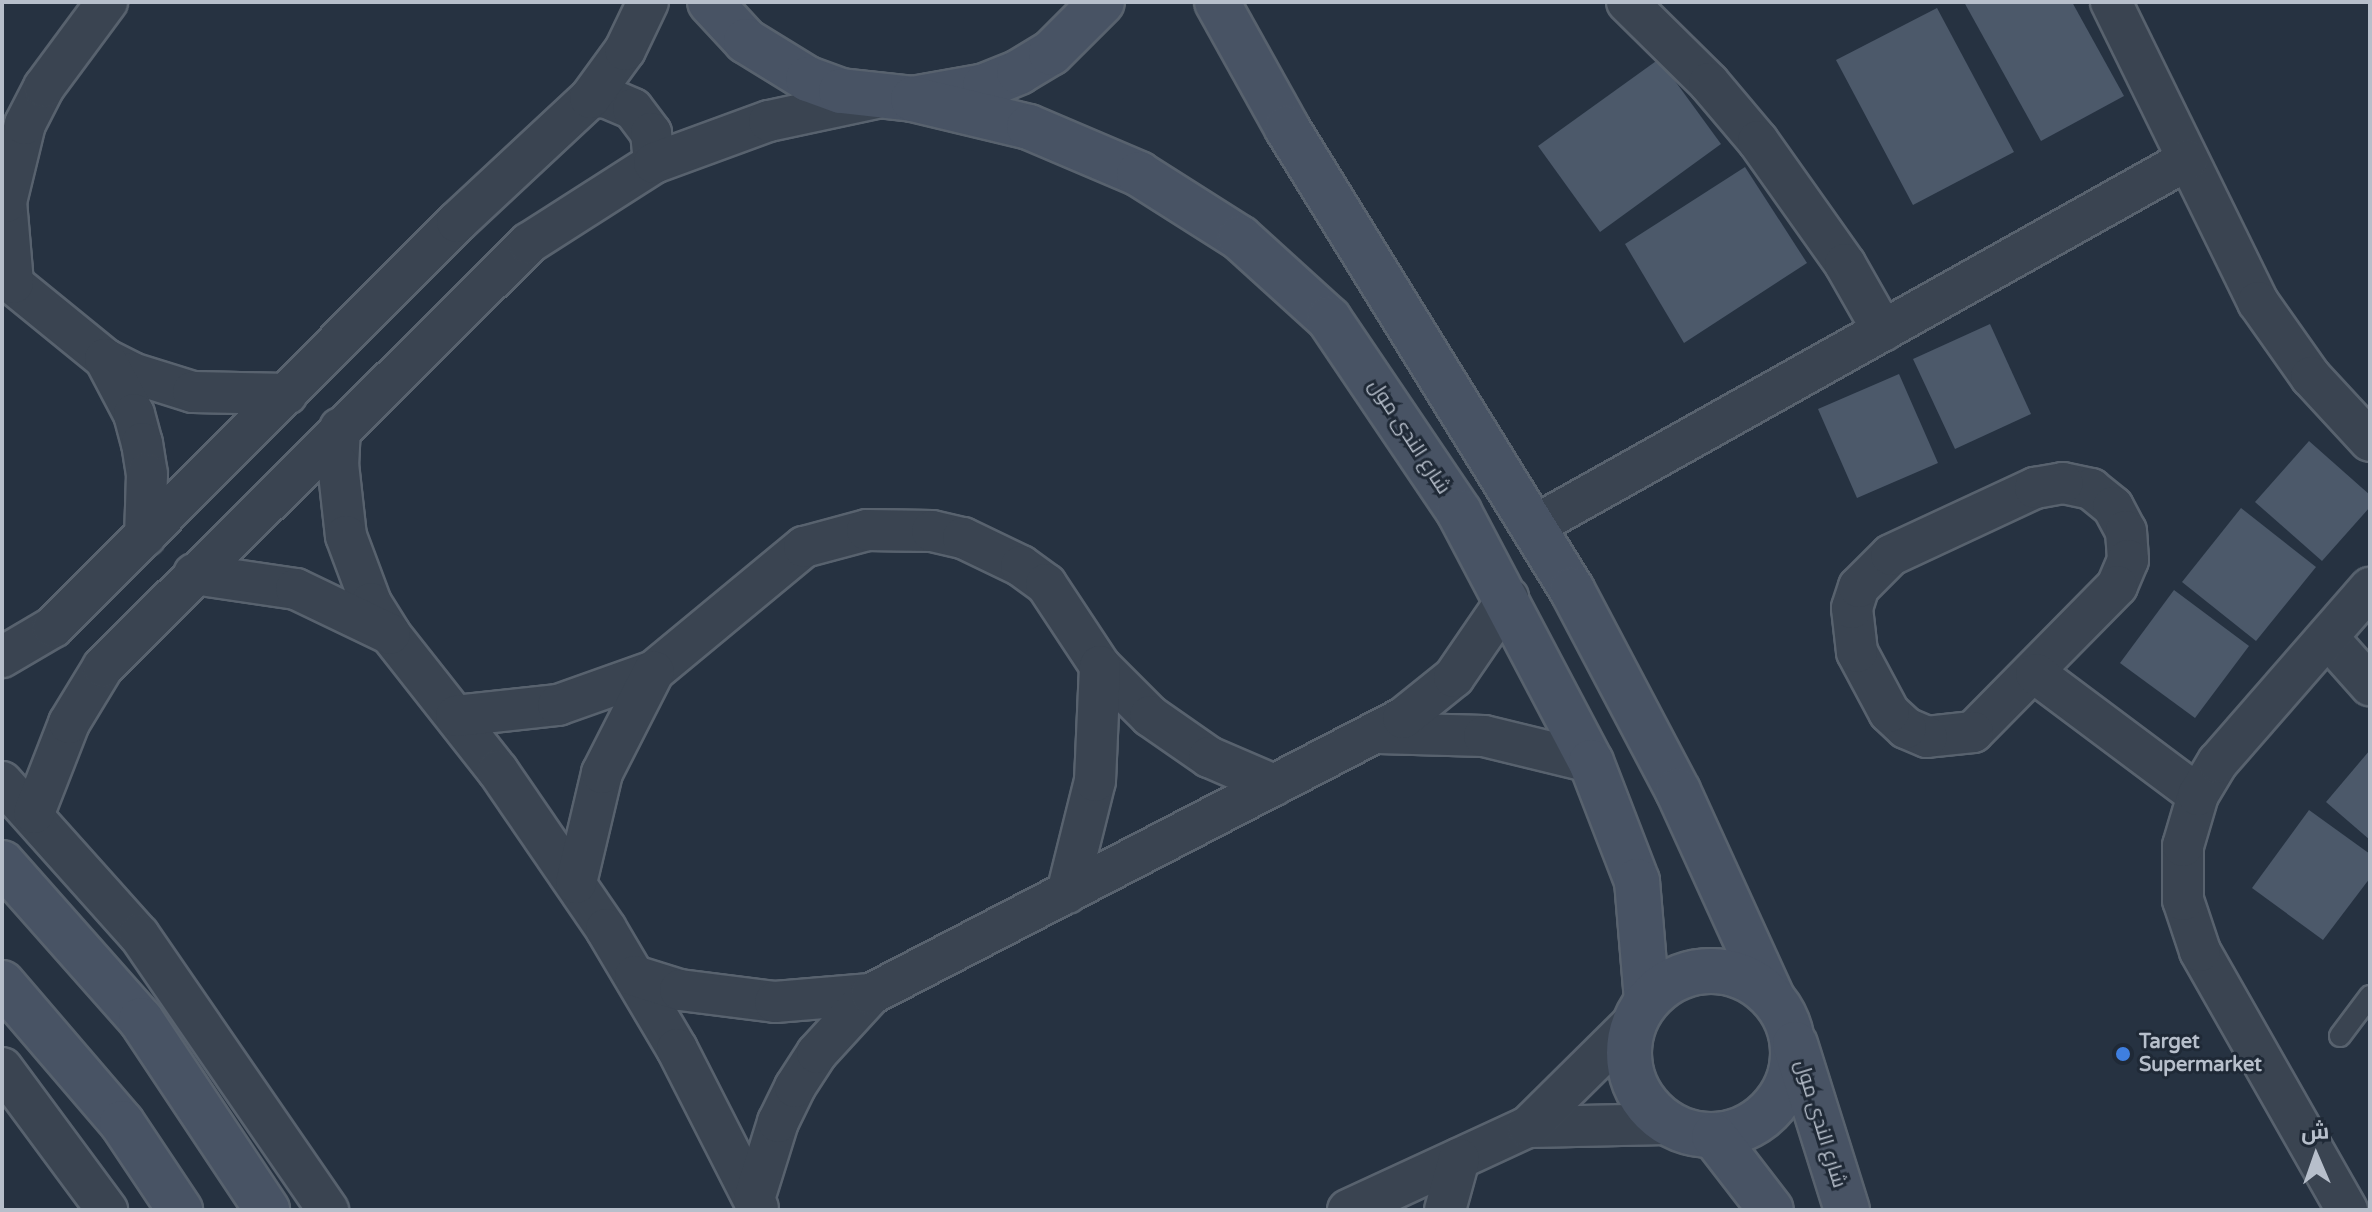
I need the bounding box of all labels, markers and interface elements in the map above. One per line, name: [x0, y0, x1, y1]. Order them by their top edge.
street label: شارع الندى مول: [1363, 375, 1455, 499]
place label: Target Supermarket: [2139, 1030, 2262, 1077]
marker: Target Supermarket: [2114, 1045, 2132, 1063]
street label: شارع الندى مول: [1789, 1057, 1851, 1191]
north arrow: [2276, 1116, 2356, 1196]
text: ش: [2301, 1119, 2330, 1145]

